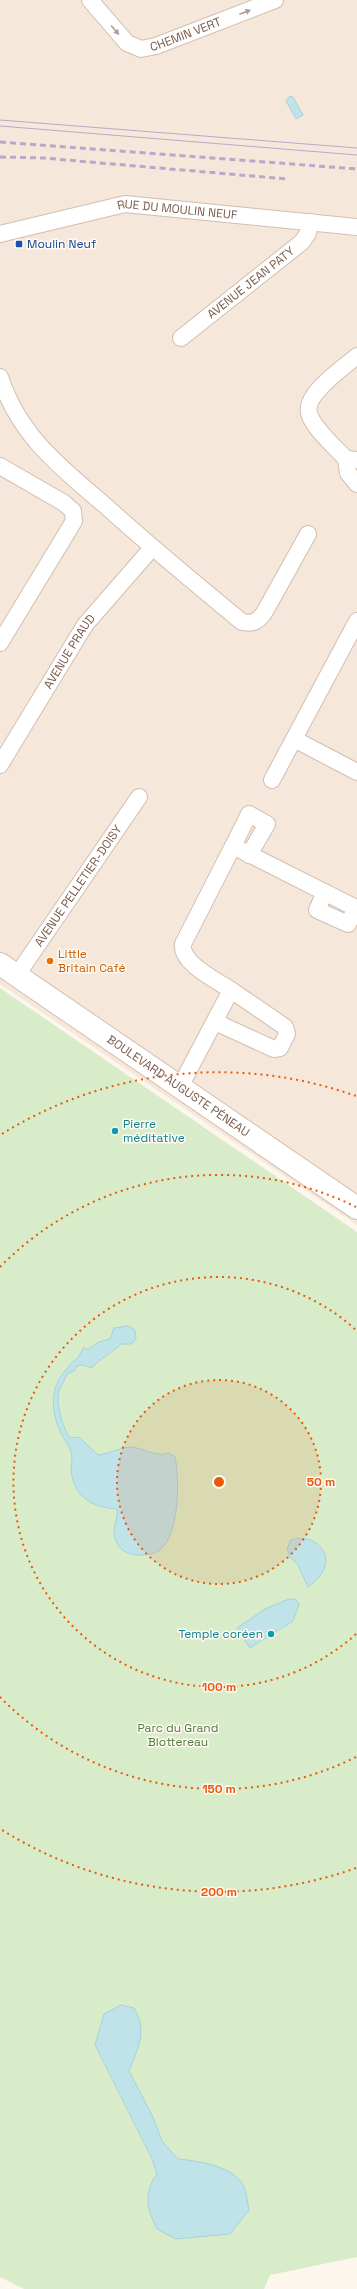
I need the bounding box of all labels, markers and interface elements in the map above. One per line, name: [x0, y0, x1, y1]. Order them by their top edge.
one-way arrow: [239, 8, 251, 14]
street label: CHEMIN VERT: [149, 14, 224, 55]
one-way arrow: [111, 24, 120, 35]
street label: RUE DU MOULIN NEUF: [115, 196, 239, 223]
place label: Moulin Neuf: [27, 236, 96, 252]
marker: Moulin Neuf: [14, 239, 24, 249]
street label: AVENUE JEAN PATY: [204, 243, 298, 322]
street label: AVENUE PRAUD: [40, 611, 99, 692]
street label: AVENUE PELLETIER-DOISY: [31, 821, 126, 950]
place label: Little Britain Café: [58, 946, 126, 976]
marker: Little Britain Café: [45, 956, 55, 966]
street label: BOULEVARD AUGUSTE PÉNEAU: [104, 1031, 253, 1140]
place label: Pierre méditative: [123, 1116, 185, 1146]
marker: Pierre méditative: [110, 1126, 120, 1136]
text: 50 m: [307, 1474, 335, 1490]
centre of rings: [212, 1475, 226, 1489]
place label: Temple coréen: [178, 1626, 263, 1642]
marker: Temple coréen: [266, 1629, 276, 1639]
text: 100 m: [202, 1679, 236, 1695]
park label: Parc du Grand Blottereau: [138, 1720, 218, 1750]
text: 150 m: [202, 1781, 236, 1797]
text: 200 m: [201, 1884, 237, 1900]

